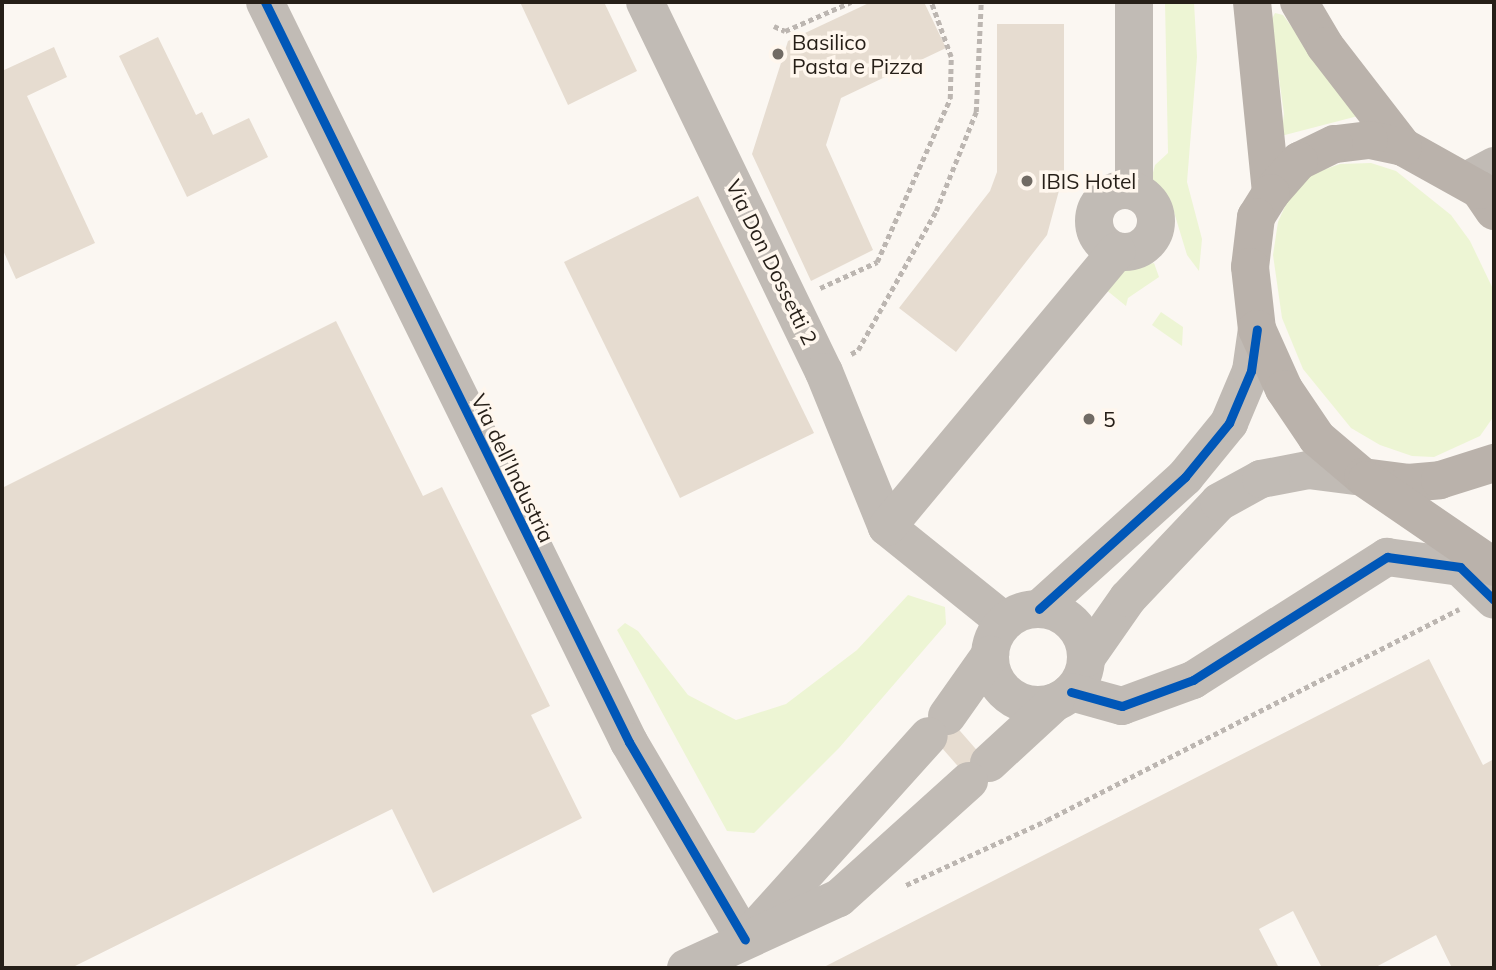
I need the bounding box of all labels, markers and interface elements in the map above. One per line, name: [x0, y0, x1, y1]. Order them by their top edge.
place label: Basilico Pasta e Pizza: [792, 29, 923, 79]
marker: Basilico Pasta e Pizza: [770, 46, 786, 62]
place label: IBIS Hotel: [1041, 168, 1136, 194]
marker: IBIS Hotel: [1019, 173, 1035, 189]
street label: Via Don Dossetti 2: [721, 175, 823, 349]
street label: Via dell’Industria: [466, 390, 560, 546]
place label: 5: [1103, 406, 1116, 432]
marker: 5: [1081, 411, 1097, 427]

